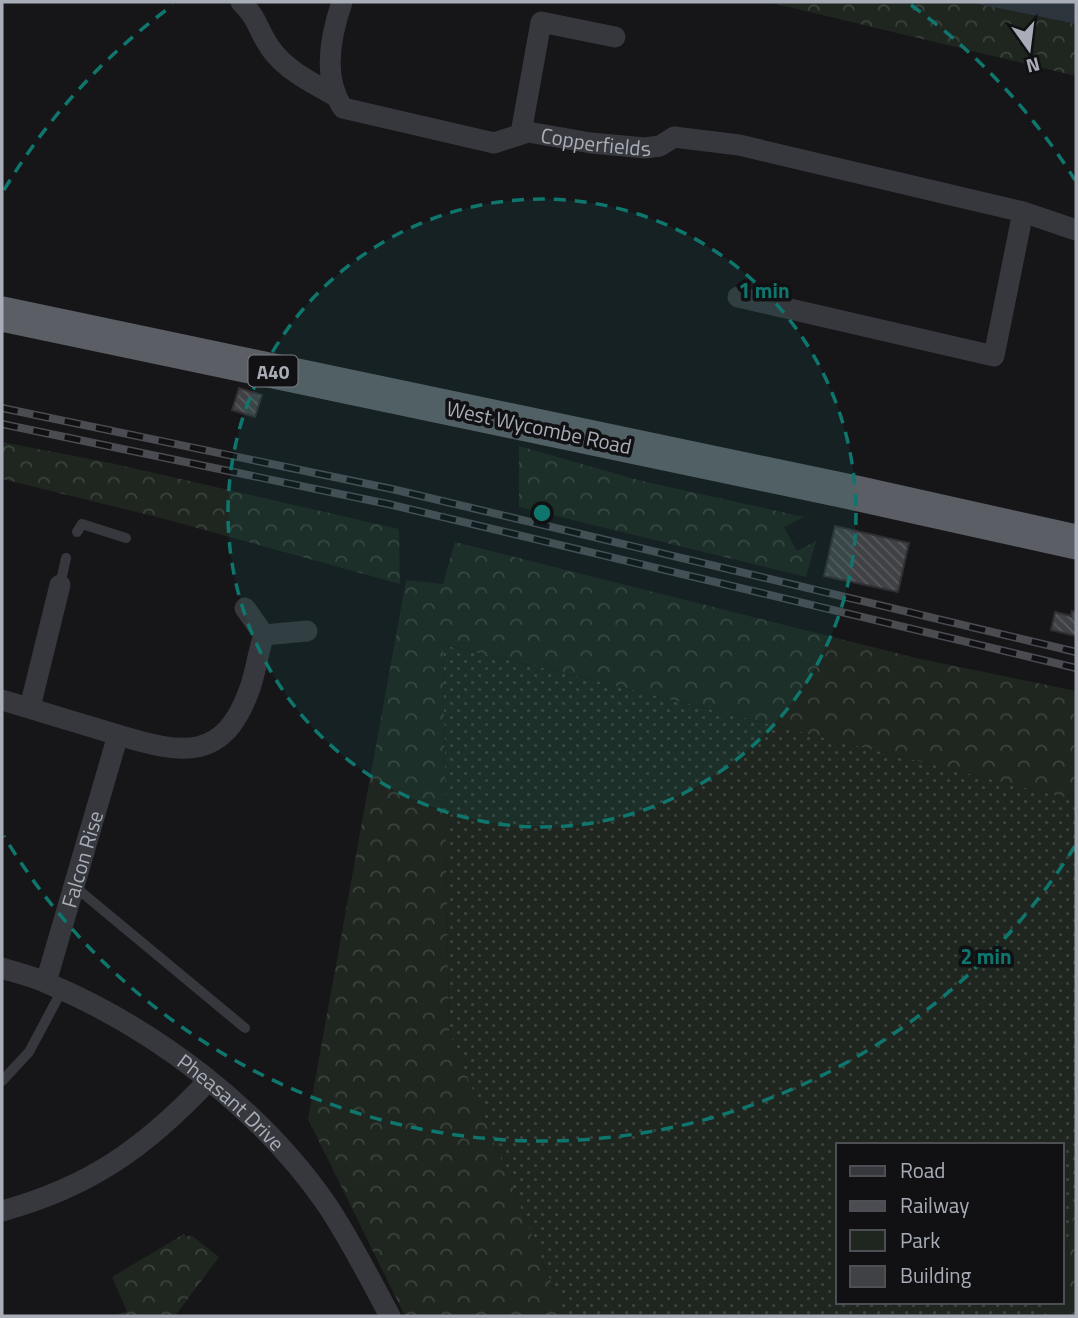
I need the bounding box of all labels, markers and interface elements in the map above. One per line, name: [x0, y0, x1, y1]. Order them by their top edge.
north arrow: [994, 14, 1064, 84]
text: N: [1023, 50, 1043, 82]
street label: Copperfields: [538, 119, 652, 164]
text: 1 min: [738, 274, 790, 306]
road number: A40: [248, 356, 298, 386]
street label: West Wycombe Road: [443, 392, 635, 462]
centre of rings: [530, 501, 554, 525]
street label: Falcon Rise: [53, 807, 111, 911]
text: 2 min: [960, 940, 1012, 972]
street label: Pheasant Drive: [171, 1045, 292, 1158]
legend: [836, 1143, 1064, 1304]
text: Road: [900, 1154, 945, 1186]
text: Railway: [900, 1189, 969, 1221]
text: Park: [900, 1224, 940, 1256]
text: Building: [900, 1259, 972, 1291]

